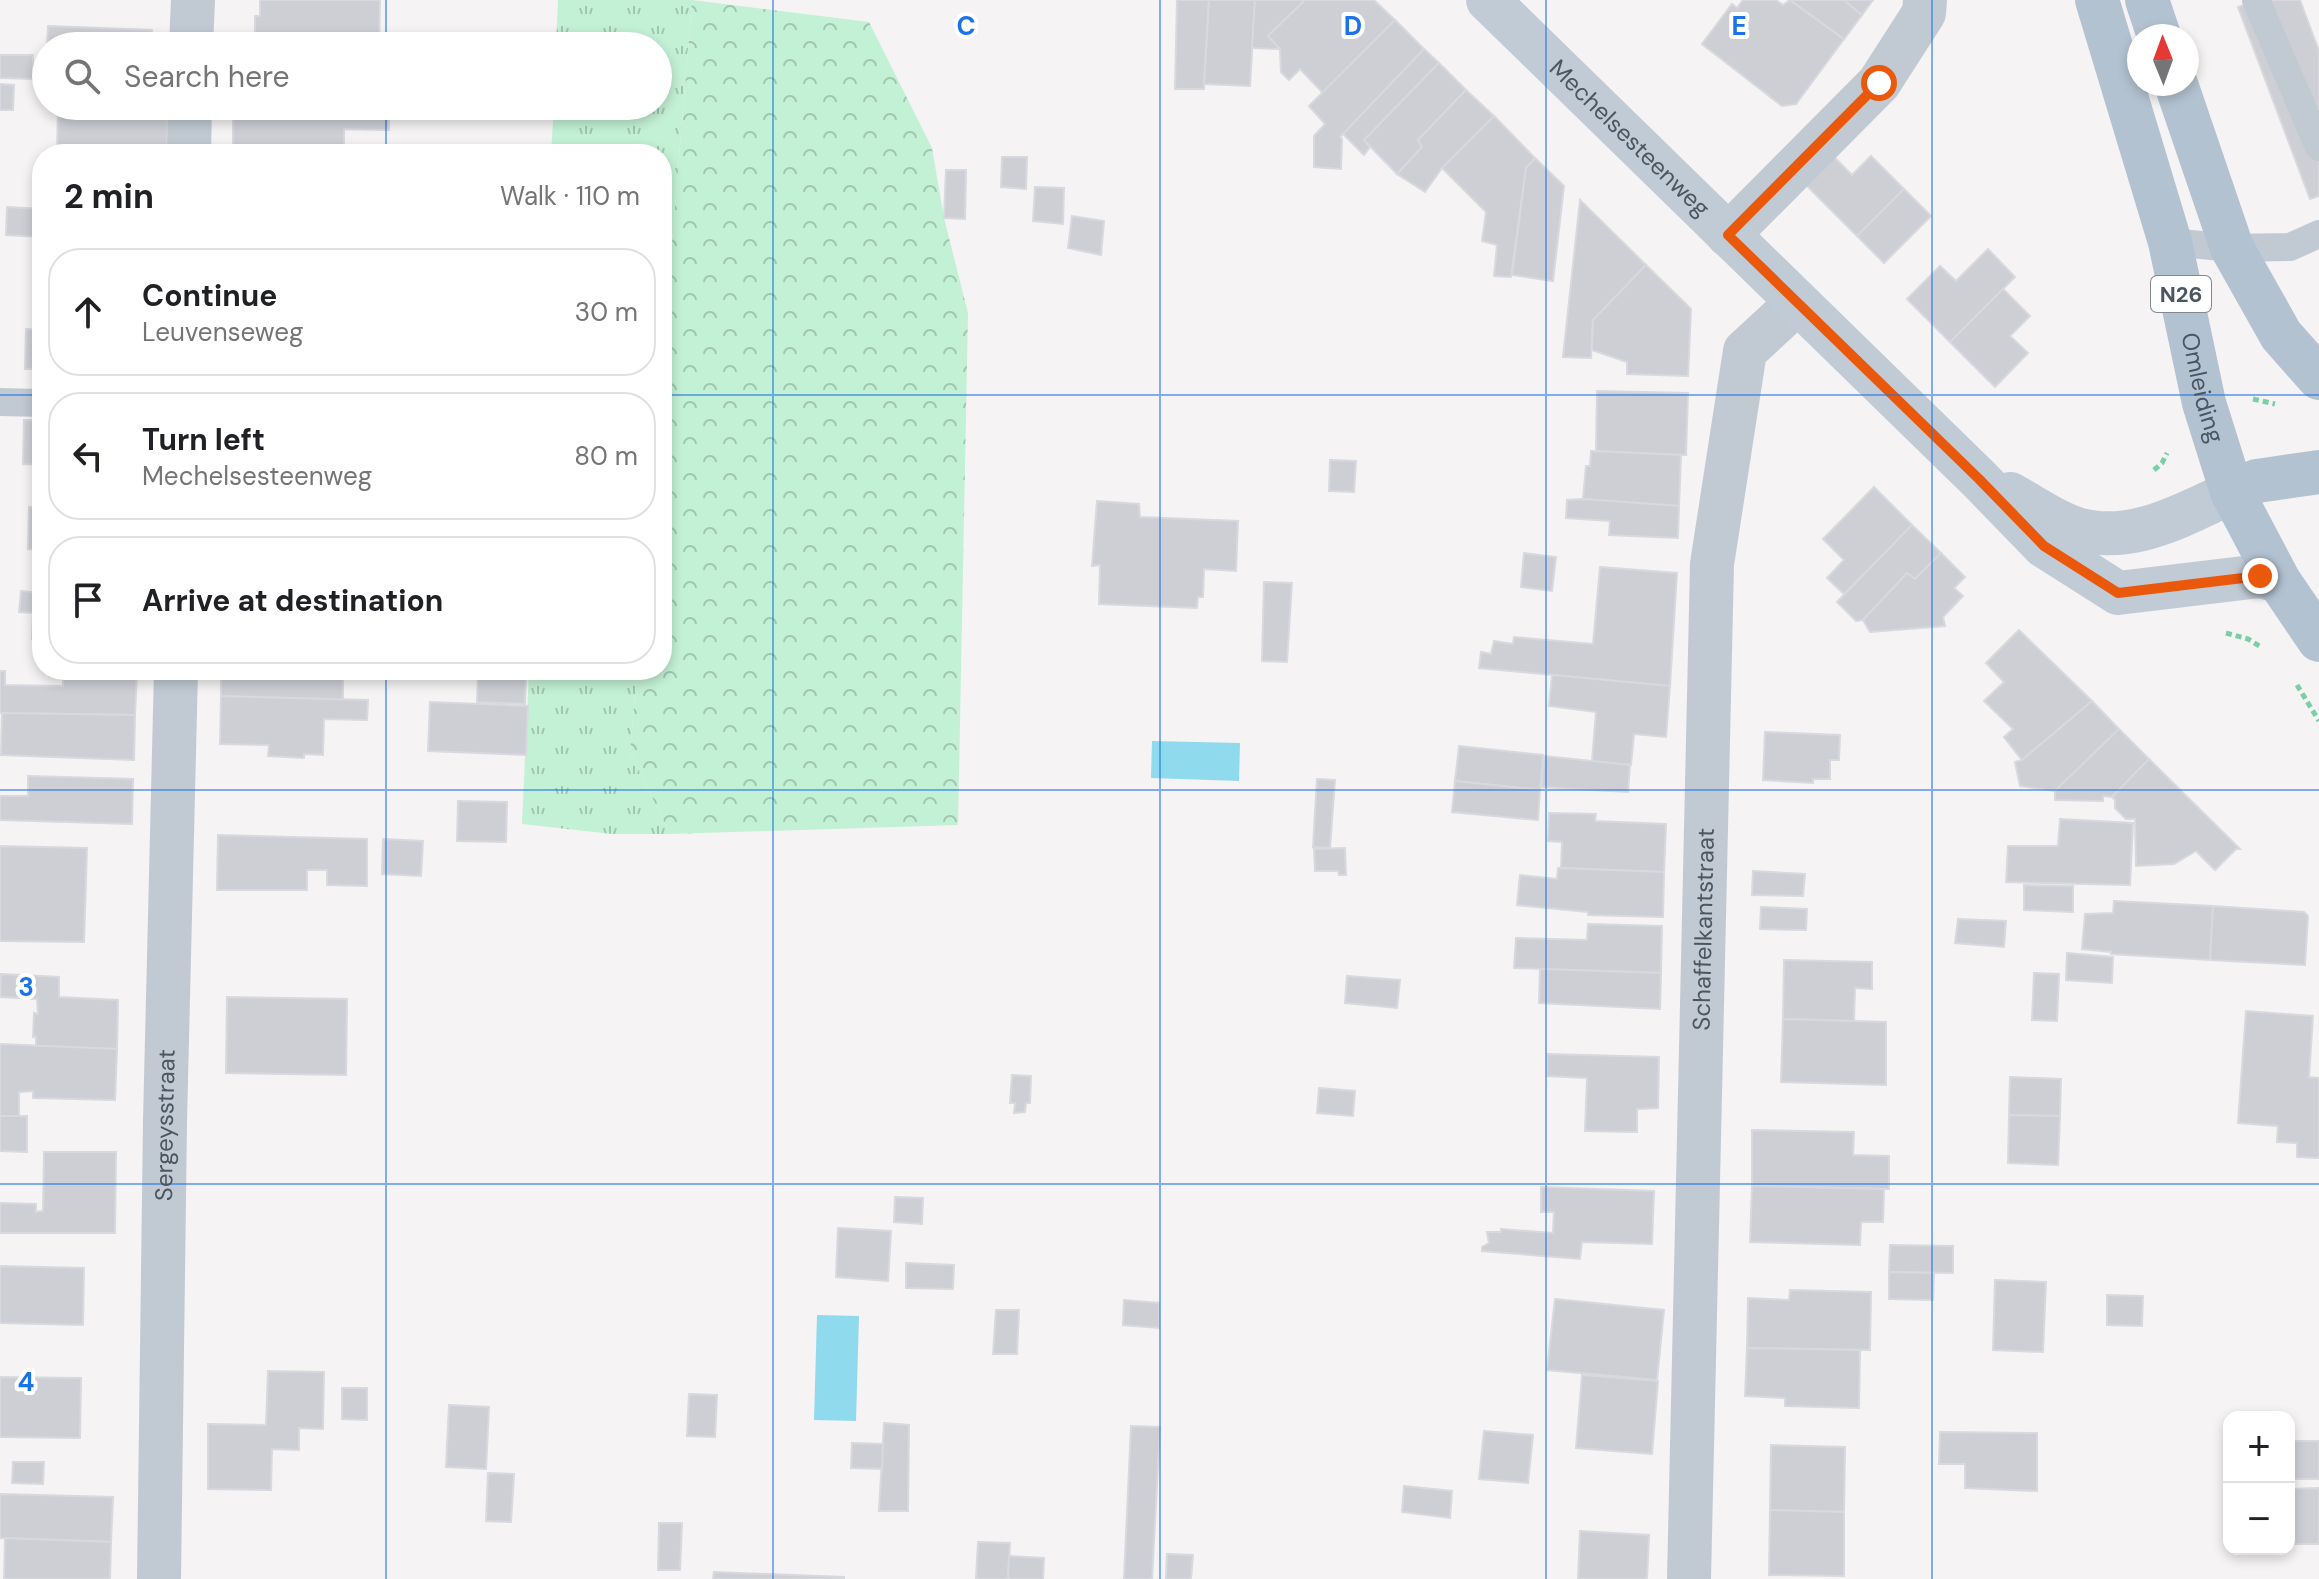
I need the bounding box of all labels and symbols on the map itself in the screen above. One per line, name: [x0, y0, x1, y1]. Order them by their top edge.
text: C: [956, 9, 976, 43]
text: D: [1344, 9, 1362, 43]
text: E: [1731, 9, 1747, 43]
north arrow: [2127, 24, 2199, 96]
street label: Mechelsesteenweg: [1543, 53, 1717, 223]
route start: [1861, 65, 1897, 101]
road number: N26: [2151, 276, 2211, 312]
street label: Omleiding: [2175, 330, 2232, 447]
route end: [2242, 558, 2278, 594]
street label: Schaffelkantstraat: [1685, 827, 1721, 1031]
text: 3: [18, 970, 34, 1004]
street label: Sergeysstraat: [148, 1049, 182, 1201]
text: 4: [18, 1365, 34, 1399]

